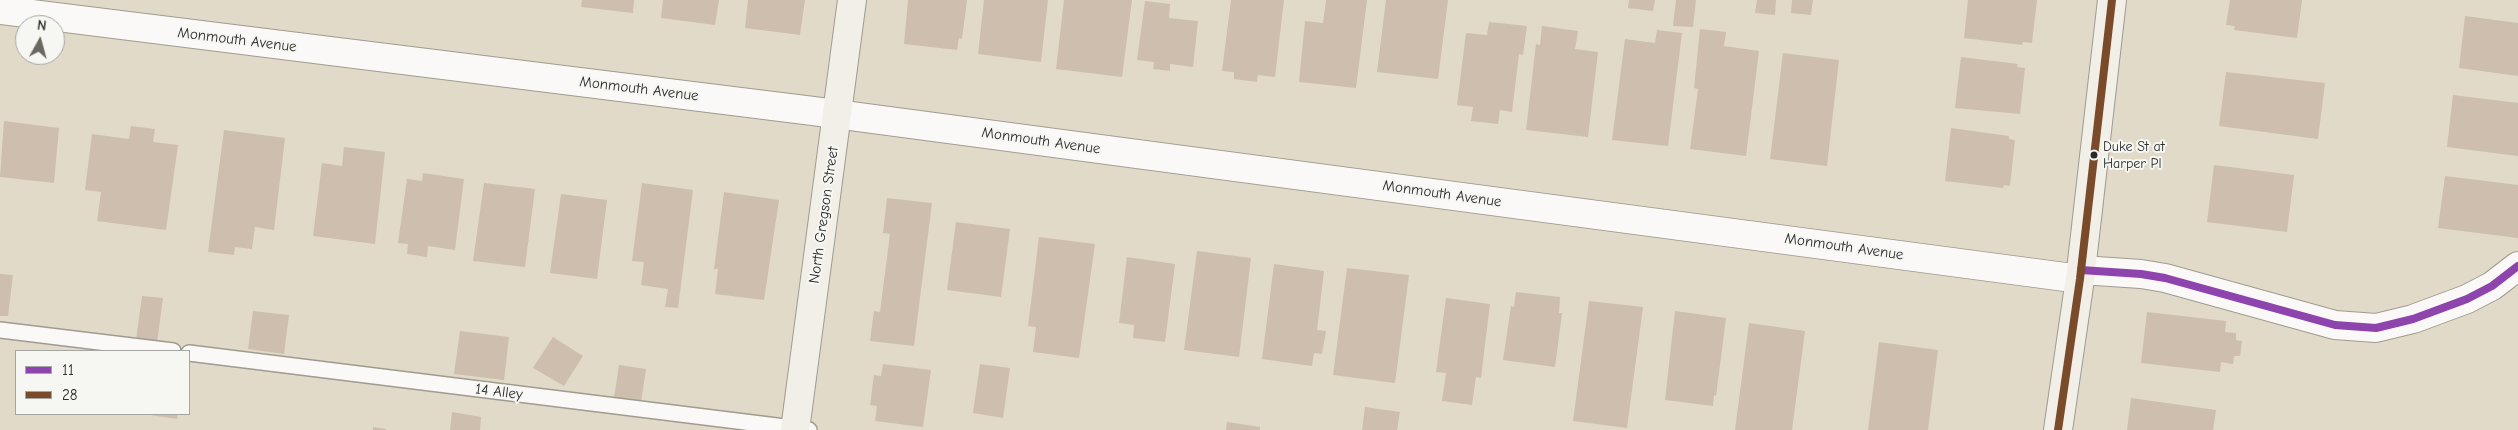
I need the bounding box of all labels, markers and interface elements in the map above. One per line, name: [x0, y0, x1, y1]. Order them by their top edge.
north arrow: [15, 15, 65, 65]
text: N: [36, 17, 47, 35]
street label: Monmouth Avenue: [176, 24, 298, 56]
street label: Monmouth Avenue: [578, 73, 700, 105]
street label: Monmouth Avenue: [980, 124, 1102, 158]
place label: Duke St at Harper Pl: [2103, 139, 2165, 172]
street label: North Gregson Street: [805, 145, 843, 285]
marker: Duke St at Harper Pl: [2089, 150, 2099, 160]
street label: Monmouth Avenue: [1381, 177, 1503, 211]
street label: Monmouth Avenue: [1783, 230, 1905, 264]
legend: [15, 350, 190, 415]
text: 11: [62, 361, 74, 379]
street label: 14 Alley: [474, 380, 524, 404]
text: 28: [62, 386, 78, 404]

